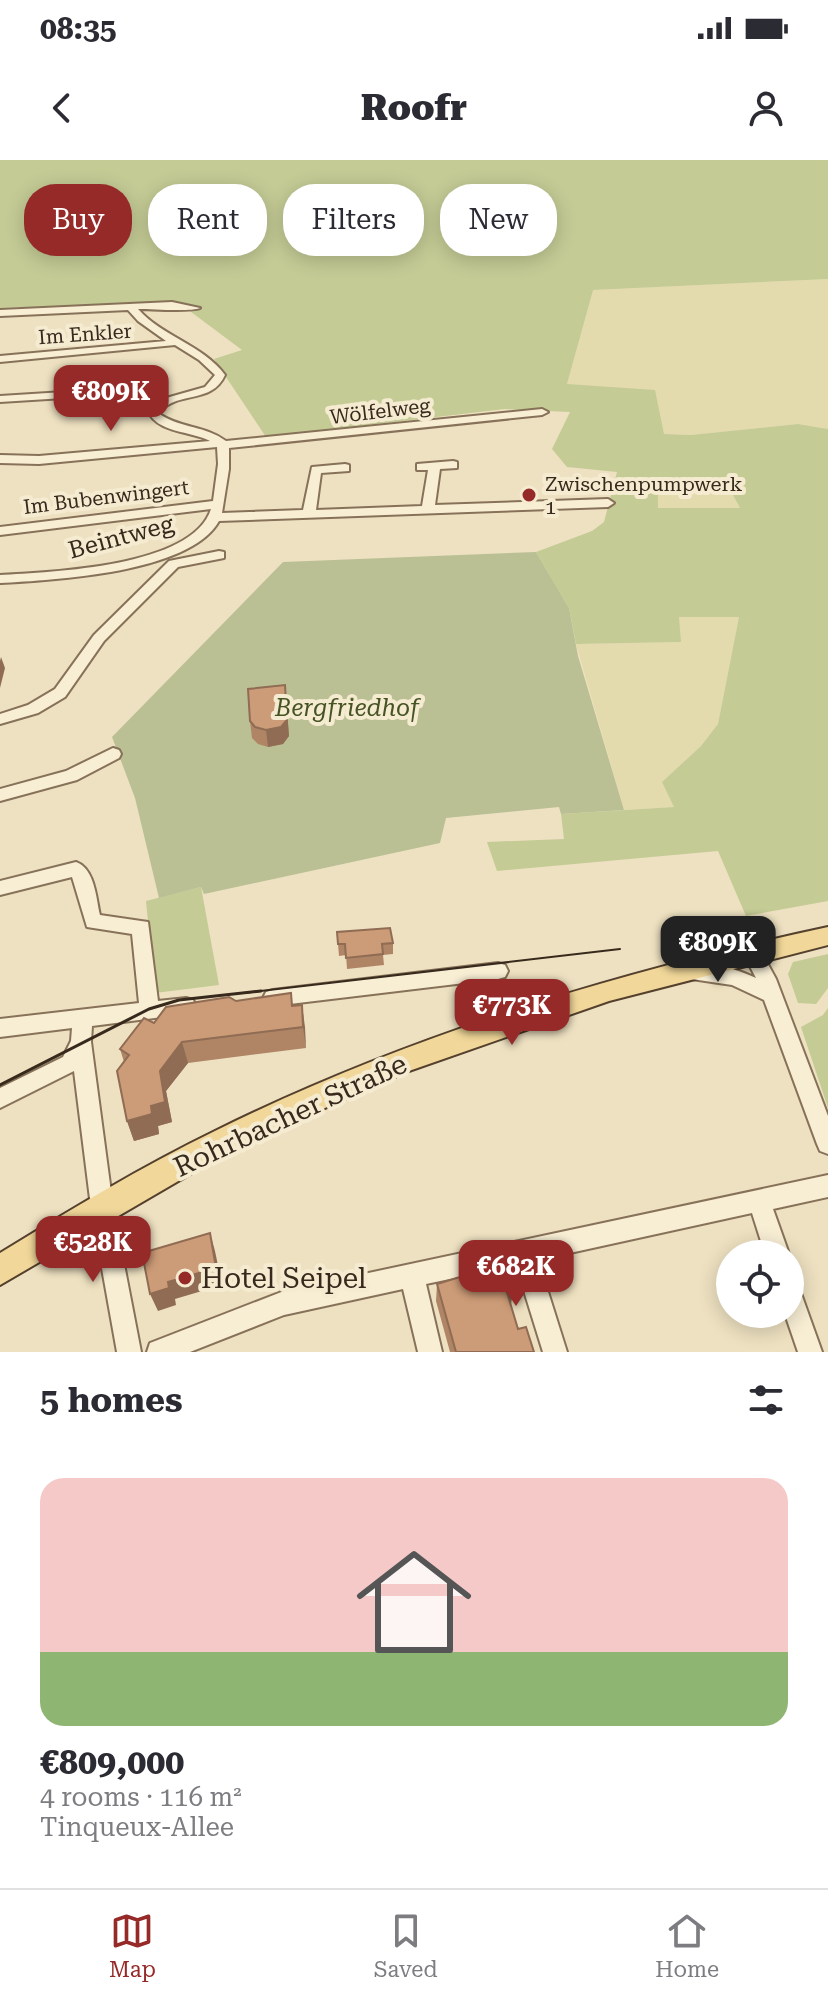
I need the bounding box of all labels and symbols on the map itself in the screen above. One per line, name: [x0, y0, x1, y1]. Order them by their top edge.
street label: Im Enkler: [37, 319, 133, 349]
pin: €809K: [55, 365, 167, 433]
street label: Wölfelweg: [328, 393, 432, 429]
place label: Zwischenpumpwerk 1: [545, 472, 743, 519]
street label: Im Bubenwingert: [22, 475, 191, 519]
marker: Zwischenpumpwerk 1: [520, 486, 538, 504]
street label: Beintweg: [65, 509, 177, 564]
park label: Bergfriedhof: [274, 694, 422, 722]
pin: €809K: [662, 916, 774, 984]
pin: €773K: [456, 979, 568, 1047]
street label: Rohrbacher Straße: [168, 1047, 412, 1184]
pin: €528K: [37, 1216, 149, 1284]
pin: €682K: [460, 1240, 572, 1308]
place label: Hotel Seipel: [201, 1262, 367, 1295]
marker: Hotel Seipel: [176, 1269, 194, 1287]

